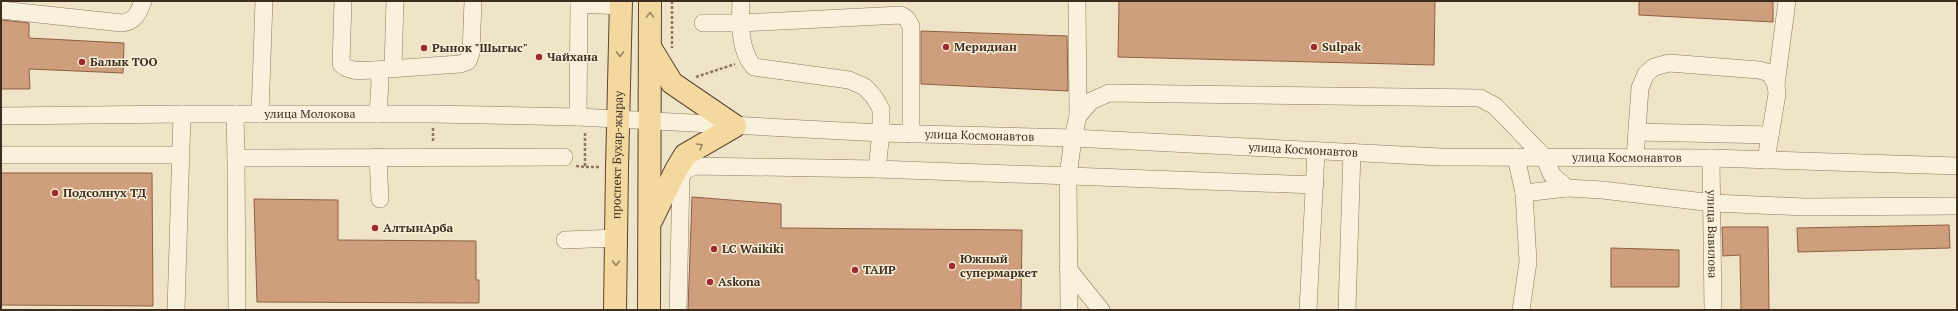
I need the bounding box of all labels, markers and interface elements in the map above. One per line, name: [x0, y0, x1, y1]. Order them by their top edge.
one-way arrow: [646, 12, 654, 18]
place label: Меридиан: [954, 39, 1017, 54]
place label: Sulpak: [1322, 39, 1361, 54]
place label: Рынок "Шыгыс": [432, 40, 528, 55]
marker: Меридиан: [941, 42, 951, 52]
marker: Sulpak: [1309, 42, 1319, 52]
marker: Рынок "Шыгыс": [419, 43, 429, 53]
place label: Чайхана: [547, 49, 598, 64]
one-way arrow: [616, 51, 624, 57]
marker: Чайхана: [534, 52, 544, 62]
place label: Балык ТОО: [90, 54, 158, 69]
marker: Балык ТОО: [77, 57, 87, 67]
street label: проспект Бухар-жырау: [608, 90, 626, 219]
street label: улица Молокова: [263, 106, 356, 121]
street label: улица Космонавтов: [923, 126, 1035, 144]
street label: улица Космонавтов: [1247, 139, 1358, 160]
one-way arrow: [696, 144, 703, 151]
street label: улица Космонавтов: [1571, 149, 1682, 165]
place label: Подсолнух ТД: [63, 185, 147, 200]
marker: Подсолнух ТД: [50, 188, 60, 198]
street label: улица Вавилова: [1704, 189, 1721, 278]
place label: АлтынАрба: [383, 220, 453, 235]
marker: АлтынАрба: [370, 223, 380, 233]
place label: LC Waikiki: [722, 241, 784, 256]
marker: LC Waikiki: [709, 244, 719, 254]
place label: Южный супермаркет: [960, 251, 1038, 280]
one-way arrow: [612, 260, 620, 266]
marker: Южный супермаркет: [947, 261, 957, 271]
place label: ТАИР: [863, 262, 896, 277]
marker: ТАИР: [850, 265, 860, 275]
place label: Askona: [718, 274, 761, 289]
marker: Askona: [705, 277, 715, 287]

